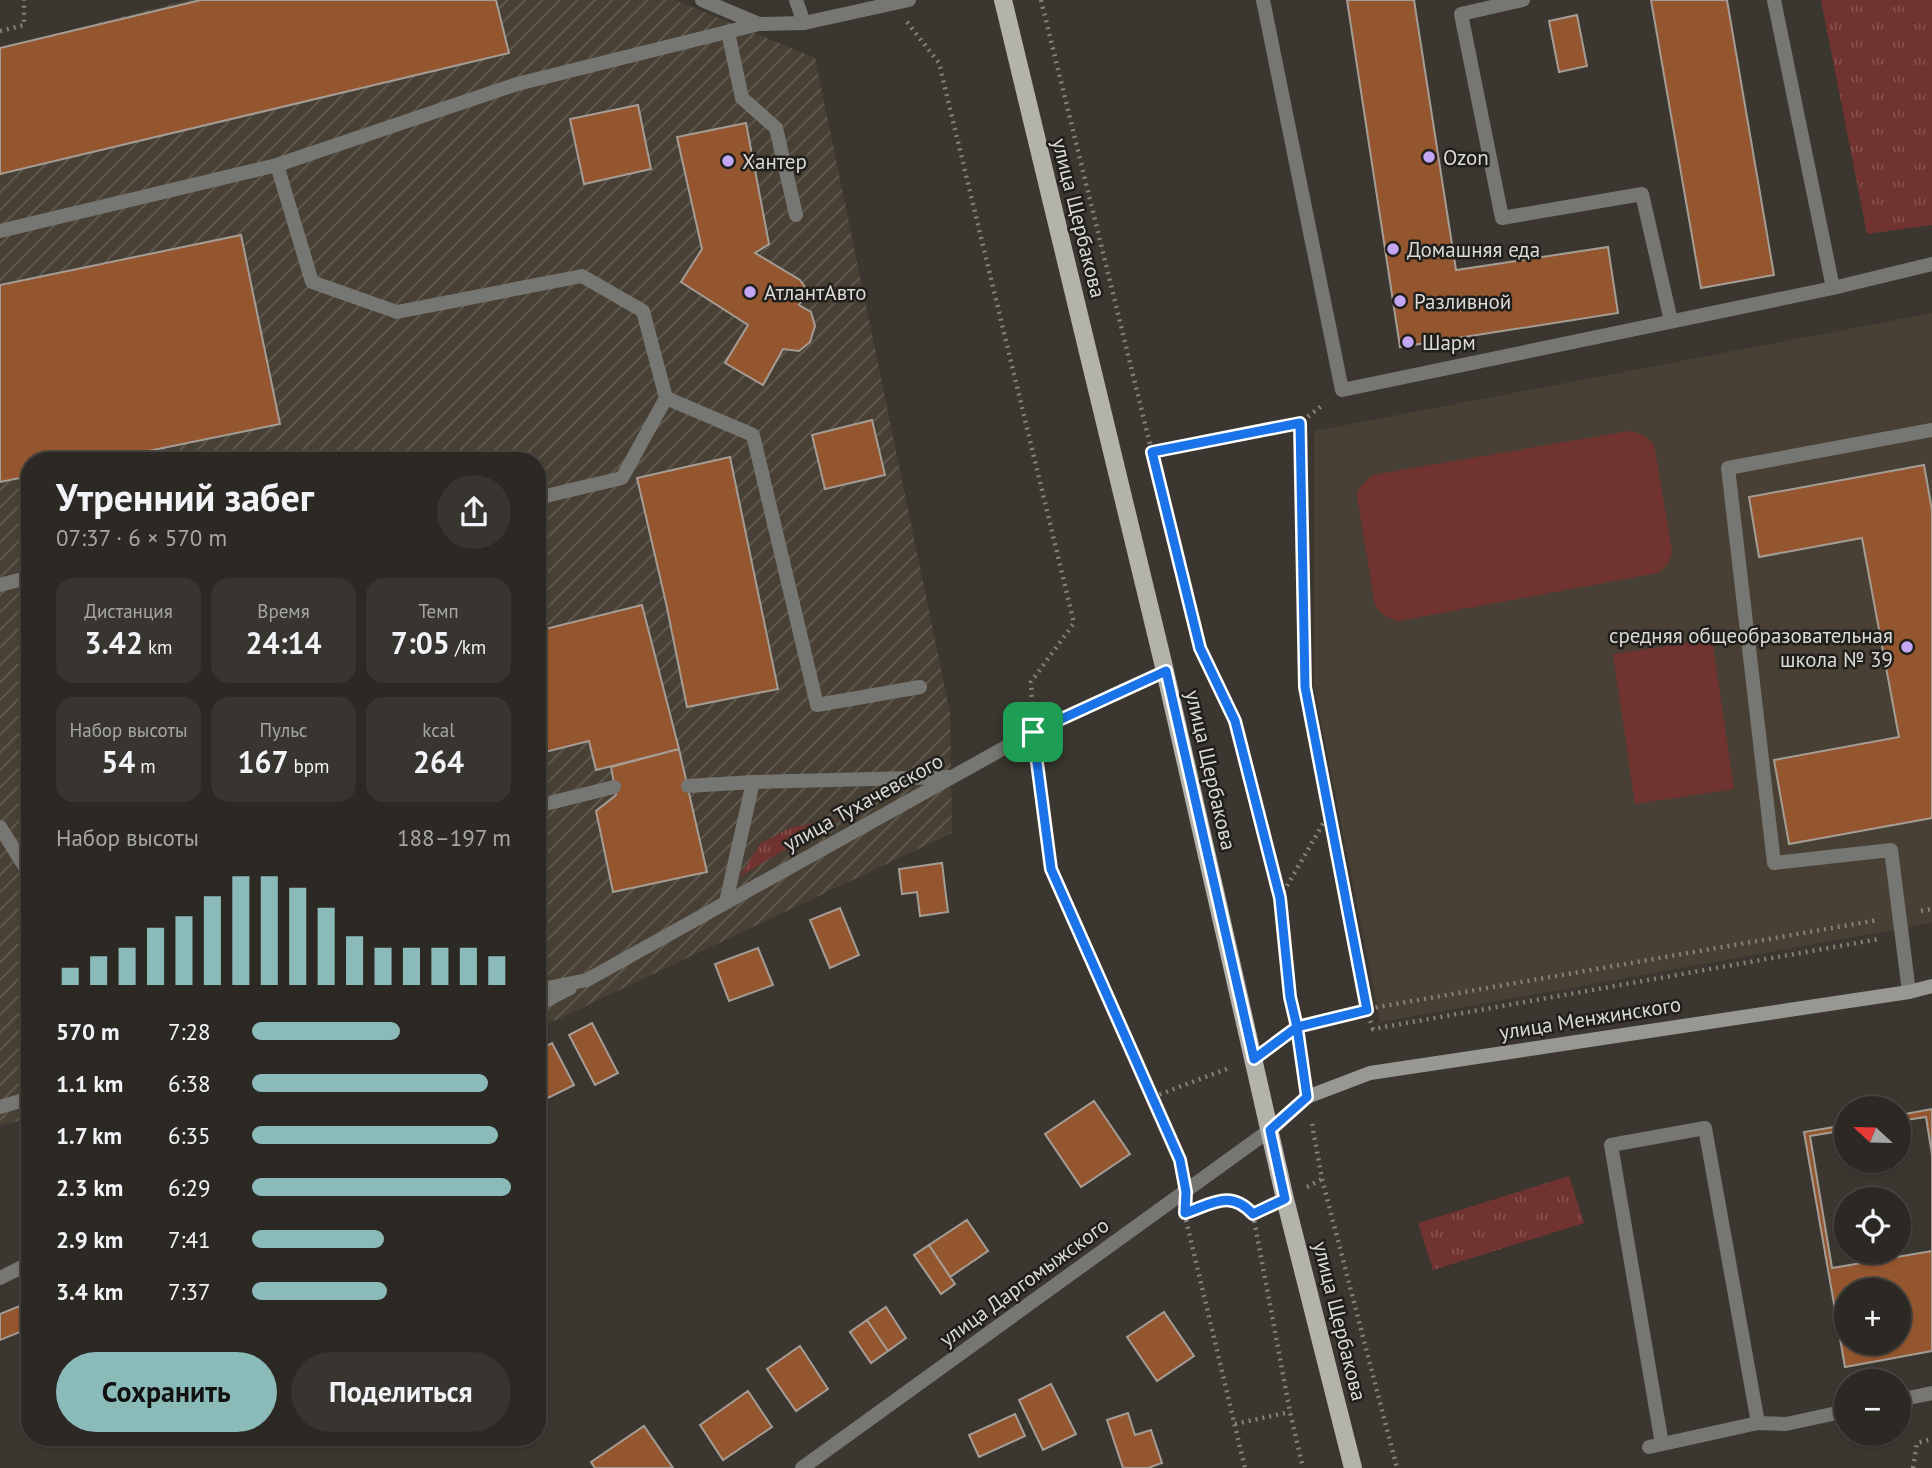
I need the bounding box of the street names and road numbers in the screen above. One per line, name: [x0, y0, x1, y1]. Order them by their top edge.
street label: улица Щербакова: [1046, 135, 1112, 301]
street label: улица Щербакова: [1179, 687, 1243, 853]
street label: улица Тухачевского: [778, 747, 948, 857]
street label: улица Менжинского: [1497, 990, 1683, 1046]
street label: улица Даргомыжского: [934, 1211, 1114, 1353]
street label: улица Щербакова: [1307, 1238, 1373, 1404]

